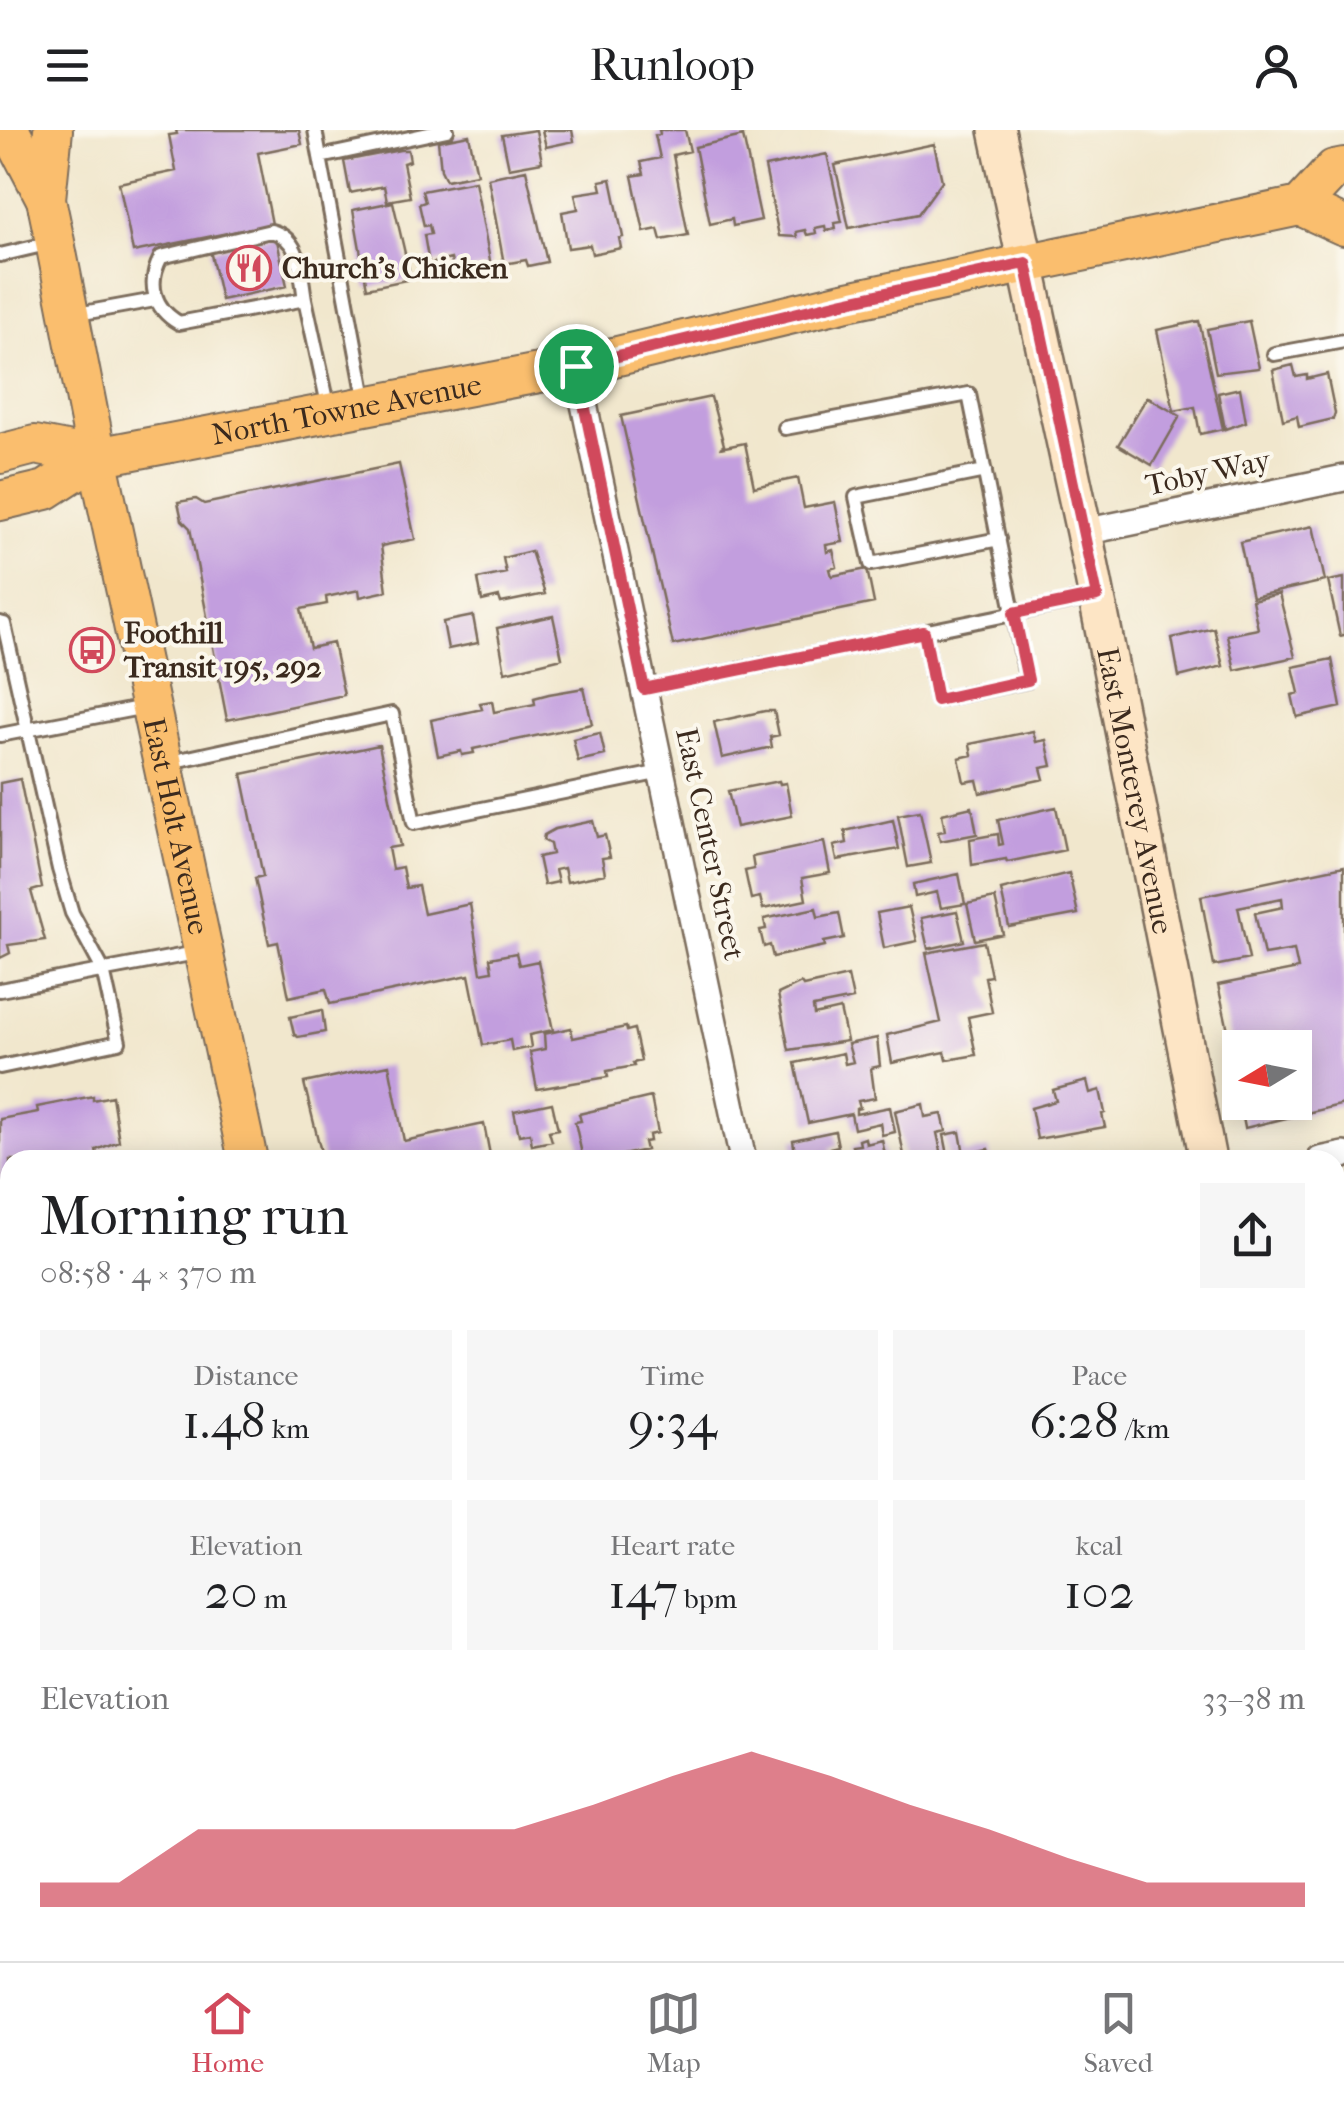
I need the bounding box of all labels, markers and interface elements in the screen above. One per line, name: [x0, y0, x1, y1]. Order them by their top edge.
icon: menu: [40, 38, 95, 93]
icon: person: [1249, 38, 1304, 93]
text: Runloop: [589, 39, 755, 92]
restaurant icon: Church's Chicken: [226, 245, 272, 291]
place label: Church's Chicken: [282, 251, 508, 286]
pin: [534, 324, 619, 409]
icon: arrive: [549, 339, 604, 394]
street label: North Towne Avenue: [209, 367, 484, 452]
street label: Toby Way: [1142, 443, 1275, 503]
place label: Foothill Transit 195, 292: [123, 616, 322, 685]
bus stop icon: Foothill Transit 195, 292: [69, 627, 115, 673]
street label: East Monterey Avenue: [1090, 644, 1181, 937]
street label: East Holt Avenue: [136, 715, 217, 938]
street label: East Center Street: [668, 725, 752, 964]
north arrow: [1222, 1030, 1312, 1120]
map controls: [1222, 1030, 1312, 1120]
button: share: [1200, 1183, 1305, 1288]
text: Morning run: [40, 1184, 348, 1248]
text: 08:58 · 4 × 370 m: [40, 1254, 256, 1291]
text: Distance: [193, 1359, 298, 1392]
text: Time: [641, 1359, 704, 1392]
text: Pace: [1071, 1359, 1127, 1392]
text: 1.48: [182, 1392, 266, 1451]
text: 9:34: [628, 1392, 717, 1451]
text: 6:28: [1029, 1392, 1119, 1451]
text: km: [266, 1412, 309, 1445]
text: /km: [1119, 1412, 1169, 1445]
text: Elevation: [189, 1529, 302, 1562]
text: Heart rate: [610, 1529, 735, 1562]
text: kcal: [1076, 1529, 1123, 1562]
text: 20: [205, 1562, 258, 1621]
text: 147: [608, 1562, 678, 1621]
text: 102: [1064, 1562, 1135, 1621]
text: m: [258, 1582, 287, 1615]
text: bpm: [678, 1582, 737, 1615]
text: Elevation: [40, 1680, 169, 1717]
text: 33–38 m: [1202, 1680, 1305, 1717]
tab: Home: [191, 1986, 264, 2079]
tab: Map: [646, 1986, 701, 2079]
tab: Saved: [1083, 1986, 1153, 2079]

